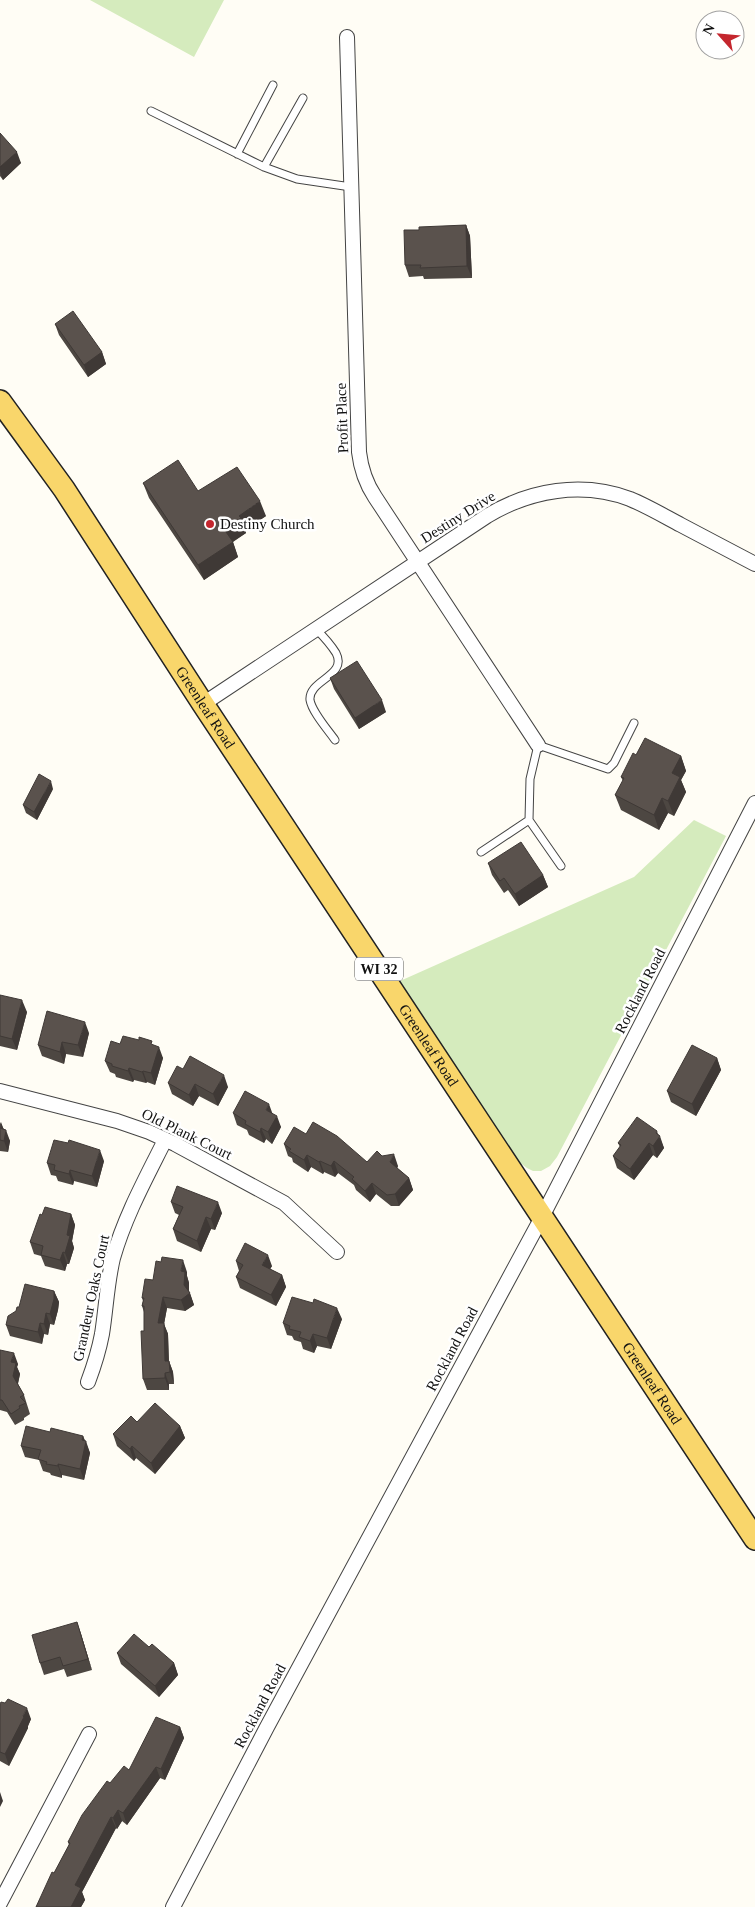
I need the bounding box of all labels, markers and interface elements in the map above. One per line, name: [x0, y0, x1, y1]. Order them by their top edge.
north arrow: [695, 10, 745, 60]
text: N: [700, 21, 718, 37]
street label: Profit Place: [333, 382, 351, 453]
street label: Destiny Drive: [418, 488, 498, 546]
place label: Destiny Church: [220, 516, 315, 532]
marker: Destiny Church: [204, 518, 216, 530]
street label: Greenleaf Road: [173, 663, 238, 752]
street label: Rockland Road: [612, 946, 668, 1036]
road number: WI 32: [355, 958, 403, 981]
street label: Greenleaf Road: [396, 1001, 462, 1090]
street label: Old Plank Court: [139, 1105, 235, 1163]
street label: Grandeur Oaks Court: [70, 1232, 112, 1363]
street label: Rockland Road: [423, 1304, 481, 1394]
street label: Greenleaf Road: [619, 1339, 685, 1427]
street label: Rockland Road: [231, 1661, 289, 1751]

